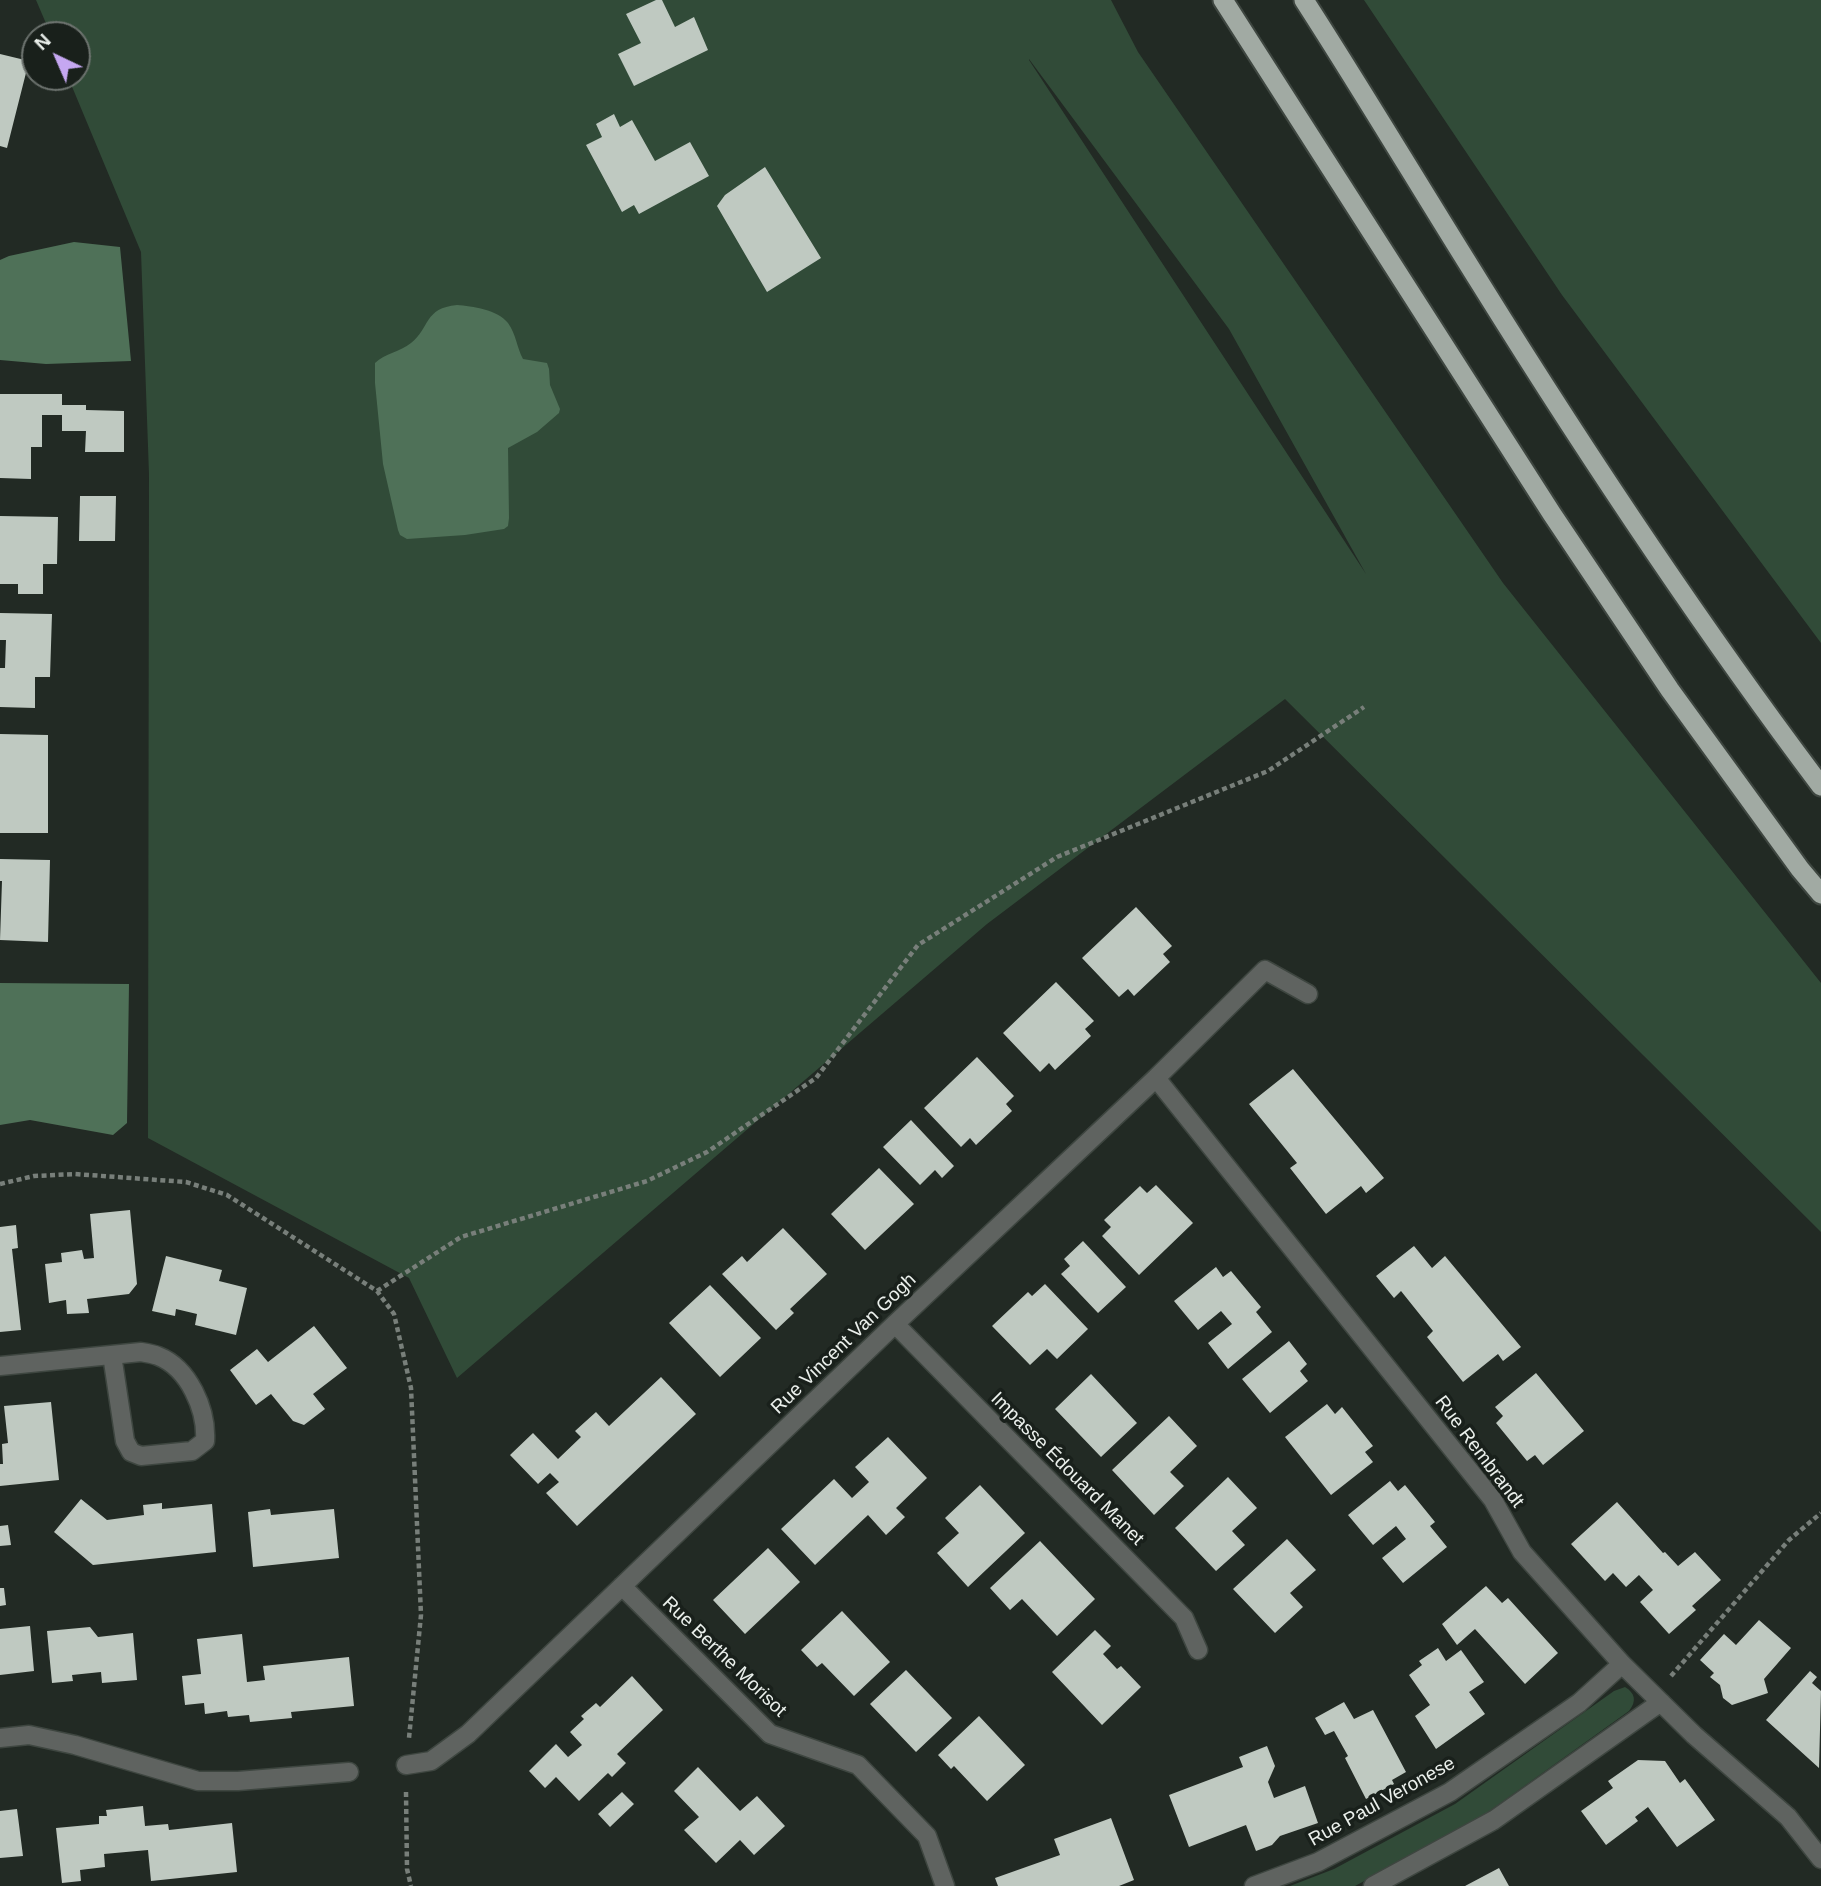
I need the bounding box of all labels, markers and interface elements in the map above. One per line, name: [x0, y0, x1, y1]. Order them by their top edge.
north arrow: [21, 21, 91, 91]
text: N: [30, 30, 55, 54]
street label: Rue Vincent Van Gogh: [767, 1269, 921, 1419]
street label: Impasse Édouard Manet: [986, 1388, 1148, 1550]
street label: Rue Rembrandt: [1430, 1392, 1528, 1512]
street label: Rue Berthe Morisot: [657, 1592, 791, 1722]
street label: Rue Paul Veronese: [1305, 1752, 1459, 1852]

